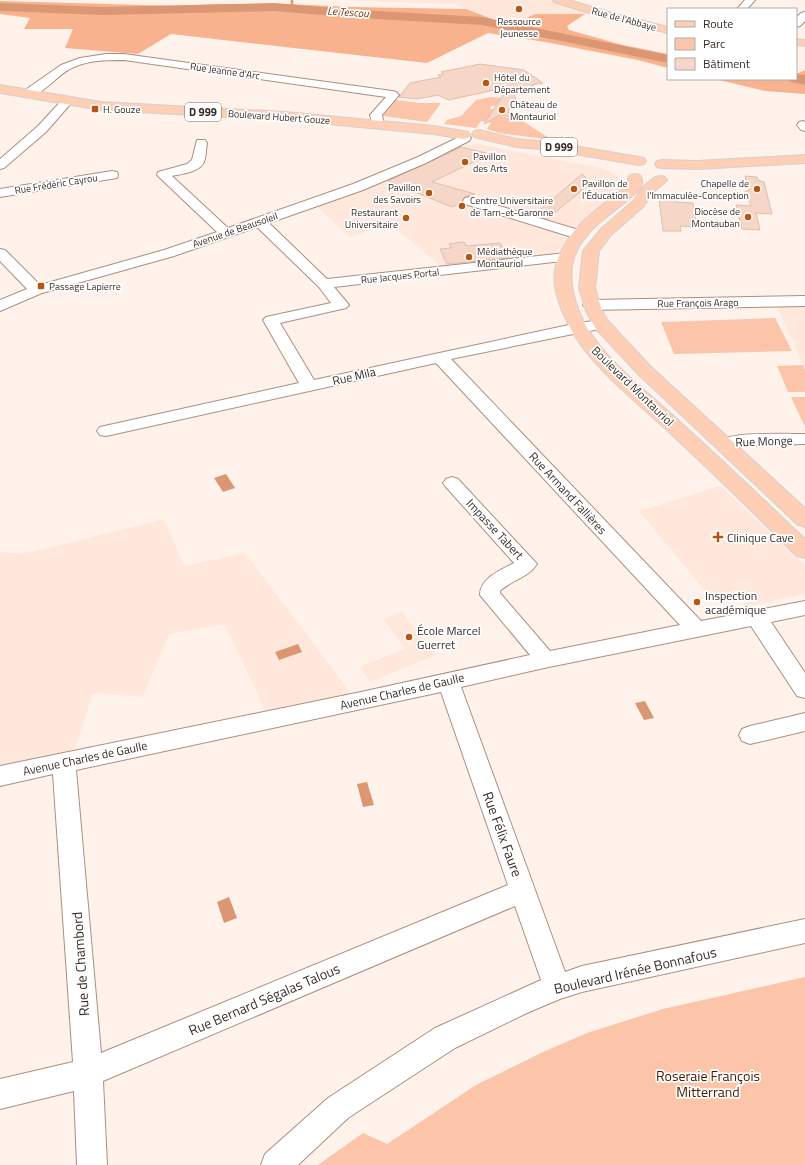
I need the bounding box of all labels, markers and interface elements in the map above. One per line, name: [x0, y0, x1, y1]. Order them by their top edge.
water label: Le Tescou: [327, 3, 371, 22]
street label: Rue de l'Abbaye: [590, 3, 658, 35]
marker: Ressource Jeunesse: [514, 4, 524, 14]
legend: [667, 8, 797, 80]
place label: Ressource Jeunesse: [497, 14, 541, 41]
text: Route: [703, 14, 733, 33]
text: Parc: [703, 34, 725, 53]
text: Bâtiment: [703, 54, 751, 73]
street label: Rue Jeanne d'Arc: [189, 59, 261, 83]
place label: Hôtel du Département: [494, 70, 551, 97]
marker: Hôtel du Département: [481, 78, 491, 88]
place label: Château de Montauriol: [510, 97, 557, 124]
place label: H. Gouze: [103, 102, 140, 117]
road number: D 999: [185, 103, 221, 121]
marker: H. Gouze: [90, 104, 100, 114]
marker: Château de Montauriol: [497, 105, 507, 115]
street label: Boulevard Hubert Gouze: [227, 106, 331, 128]
road number: D 999: [541, 138, 577, 156]
place label: Pavillon des Arts: [473, 149, 508, 176]
marker: Pavillon des Arts: [460, 157, 470, 167]
street label: Rue Frédéric Cayrou: [13, 170, 99, 198]
place label: Pavillon de l'Éducation: [582, 176, 628, 203]
place label: Chapelle de l'Immaculée-Conception: [647, 176, 749, 203]
place label: Pavillon des Savoirs: [373, 180, 421, 207]
marker: Pavillon de l'Éducation: [569, 184, 579, 194]
marker: Chapelle de l'Immaculée-Conception: [752, 184, 762, 194]
marker: Pavillon des Savoirs: [424, 188, 434, 198]
place label: Centre Universitaire de Tarn-et-Garonne: [470, 193, 553, 220]
marker: Centre Universitaire de Tarn-et-Garonne: [457, 201, 467, 211]
place label: Diocèse de Montauban: [692, 204, 740, 231]
place label: Restaurant Universitaire: [345, 205, 398, 232]
street label: Avenue de Beausoleil: [190, 208, 280, 252]
marker: Diocèse de Montauban: [743, 212, 753, 222]
marker: Restaurant Universitaire: [401, 213, 411, 223]
place label: Médiathèque Montauriol: [477, 244, 532, 271]
marker: Médiathèque Montauriol: [464, 252, 474, 262]
street label: Rue Jacques Portal: [360, 264, 440, 288]
place label: Passage Lapierre: [49, 279, 121, 294]
marker: Passage Lapierre: [36, 281, 46, 291]
street label: Rue François Arago: [657, 295, 739, 311]
street label: Boulevard Montauriol: [587, 341, 679, 431]
street label: Rue Mila: [330, 362, 378, 390]
street label: Rue Monge: [735, 431, 793, 451]
street label: Rue Armand Fallières: [525, 447, 612, 539]
street label: Impasse Tabert: [462, 494, 529, 564]
place label: Clinique Cave: [727, 528, 794, 547]
marker: Clinique Cave: [712, 531, 724, 543]
place label: Inspection académique: [705, 586, 766, 619]
marker: Inspection académique: [692, 597, 702, 607]
place label: École Marcel Guerret: [417, 621, 481, 654]
marker: École Marcel Guerret: [404, 632, 414, 642]
street label: Avenue Charles de Gaulle: [338, 667, 466, 715]
street label: Avenue Charles de Gaulle: [21, 736, 149, 780]
street label: Rue Félix Faure: [478, 789, 528, 879]
street label: Rue de Chambord: [66, 911, 94, 1017]
street label: Boulevard Irénée Bonnafous: [552, 941, 718, 999]
street label: Rue Bernard Ségalas Talous: [185, 958, 343, 1040]
park label: Roseraie François Mitterrand: [656, 1065, 760, 1102]

